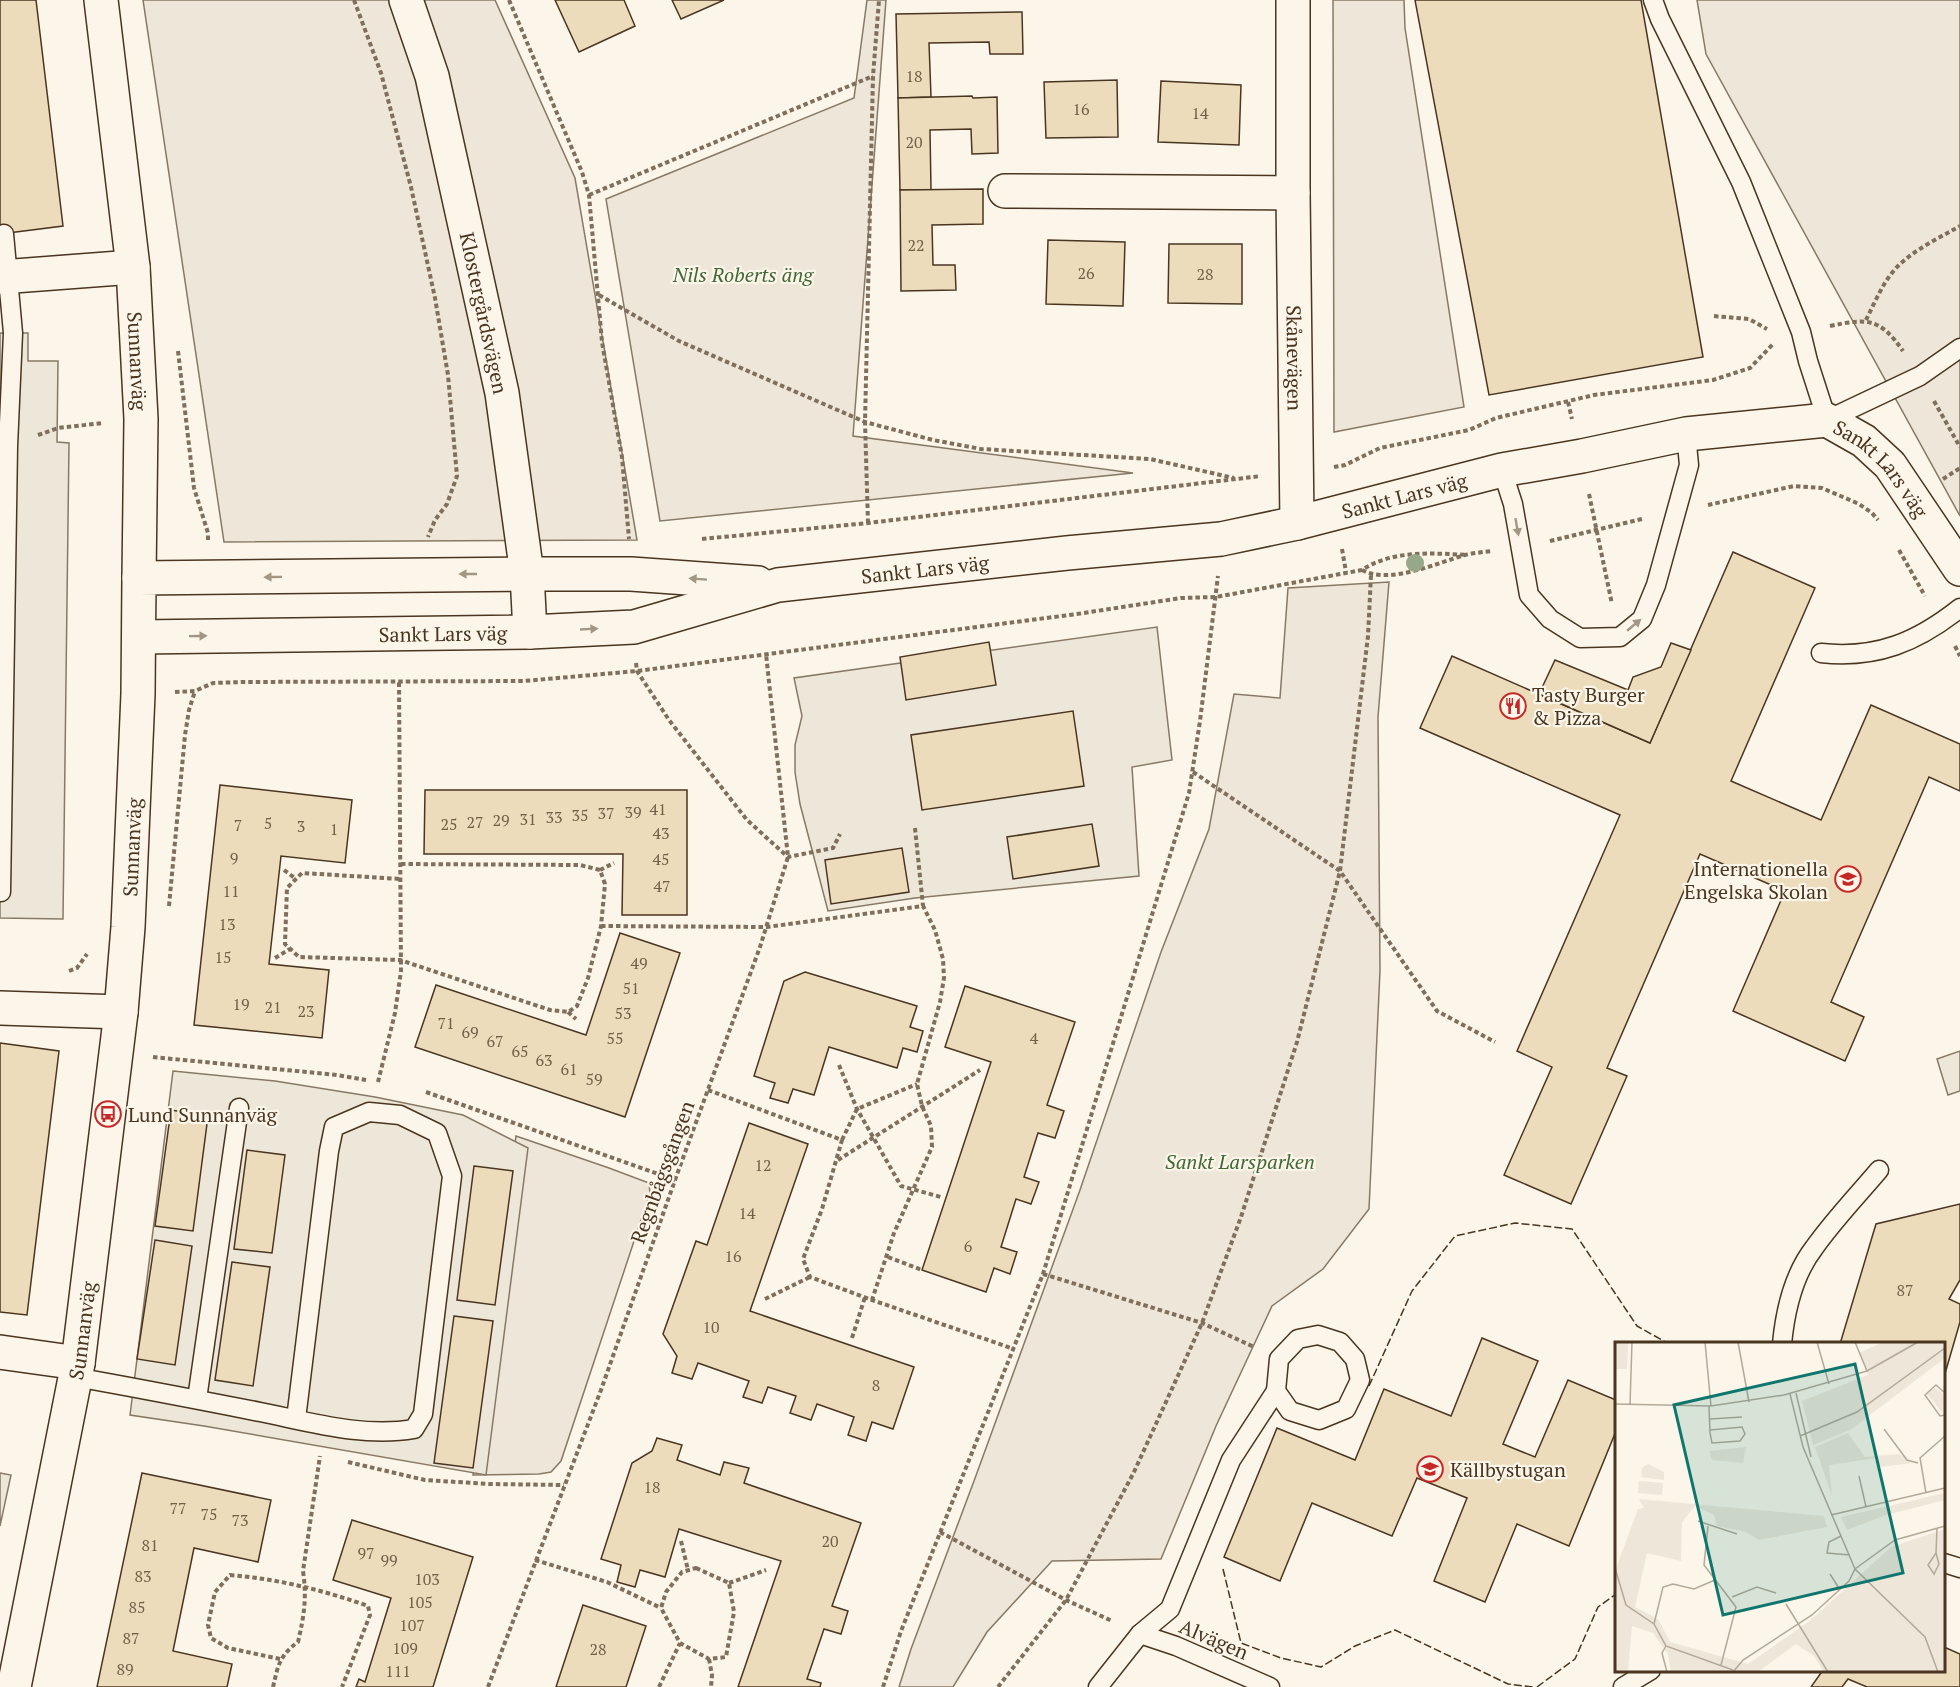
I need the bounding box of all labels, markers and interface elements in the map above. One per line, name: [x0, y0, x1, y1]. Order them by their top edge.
house number: 18: [905, 65, 923, 87]
house number: 16: [1072, 98, 1090, 120]
house number: 14: [1191, 102, 1209, 124]
house number: 20: [905, 131, 923, 153]
street label: Klostergårdsvägen: [454, 230, 514, 396]
house number: 22: [907, 234, 925, 256]
park label: Nils Roberts äng: [672, 261, 814, 288]
house number: 26: [1077, 262, 1095, 284]
house number: 28: [1196, 263, 1214, 285]
street label: Skånevägen: [1281, 305, 1309, 411]
street label: Sunnanväg: [122, 311, 154, 411]
street label: Sankt Lars väg: [1829, 413, 1935, 523]
street label: Sankt Lars väg: [1339, 466, 1470, 524]
one-way arrow: [1513, 517, 1522, 536]
street label: Sankt Lars väg: [860, 548, 991, 589]
one-way arrow: [459, 569, 478, 579]
one-way arrow: [264, 572, 283, 581]
one-way arrow: [689, 574, 708, 584]
street label: Sankt Lars väg: [379, 619, 508, 647]
one-way arrow: [1626, 619, 1641, 632]
one-way arrow: [579, 625, 598, 634]
one-way arrow: [188, 631, 207, 641]
place label: Tasty Burger & Pizza: [1532, 681, 1645, 731]
restaurant icon: Tasty Burger & Pizza: [1498, 691, 1528, 721]
street label: Sunnanväg: [116, 797, 147, 897]
house number: 41: [649, 798, 667, 820]
house number: 39: [624, 801, 642, 823]
house number: 37: [597, 802, 615, 824]
house number: 35: [571, 804, 589, 826]
house number: 33: [545, 806, 563, 828]
house number: 31: [519, 808, 537, 830]
house number: 29: [492, 809, 510, 831]
house number: 27: [466, 811, 484, 833]
house number: 5: [264, 812, 272, 834]
house number: 25: [440, 813, 458, 835]
house number: 7: [234, 814, 242, 836]
house number: 3: [297, 815, 305, 837]
house number: 1: [330, 818, 338, 840]
house number: 43: [652, 822, 670, 844]
house number: 9: [230, 847, 238, 869]
house number: 45: [652, 848, 670, 870]
place label: Internationella Engelska Skolan: [1684, 855, 1828, 905]
school or university icon: Internationella Engelska Skolan: [1833, 864, 1863, 894]
house number: 47: [653, 875, 671, 897]
house number: 11: [222, 880, 240, 902]
house number: 13: [218, 913, 236, 935]
house number: 15: [214, 946, 232, 968]
house number: 49: [630, 952, 648, 974]
house number: 51: [622, 977, 640, 999]
house number: 19: [232, 993, 250, 1015]
house number: 21: [264, 996, 282, 1018]
house number: 23: [297, 1000, 315, 1022]
house number: 53: [614, 1002, 632, 1024]
house number: 71: [437, 1012, 455, 1034]
house number: 69: [461, 1021, 479, 1043]
house number: 55: [606, 1027, 624, 1049]
house number: 4: [1030, 1027, 1039, 1049]
house number: 67: [486, 1030, 504, 1052]
house number: 65: [511, 1040, 529, 1062]
house number: 63: [535, 1049, 553, 1071]
house number: 61: [560, 1058, 578, 1080]
house number: 59: [585, 1068, 603, 1090]
street label: Regnbågsgången: [624, 1097, 700, 1247]
bus stop icon: Lund Sunnanväg: [93, 1099, 123, 1129]
place label: Lund Sunnanväg: [128, 1101, 277, 1128]
park label: Sankt Larsparken: [1165, 1148, 1315, 1175]
house number: 12: [754, 1154, 772, 1176]
house number: 14: [738, 1202, 756, 1224]
house number: 6: [964, 1235, 973, 1257]
house number: 16: [724, 1245, 742, 1267]
street label: Sunnanväg: [62, 1279, 101, 1382]
house number: 87: [1896, 1279, 1914, 1301]
house number: 10: [702, 1316, 720, 1338]
inset map: [1615, 1342, 1945, 1672]
house number: 8: [872, 1374, 880, 1396]
school or university icon: Källbystugan: [1415, 1454, 1445, 1484]
place label: Källbystugan: [1450, 1456, 1566, 1483]
house number: 18: [643, 1476, 661, 1498]
house number: 77: [169, 1497, 187, 1519]
house number: 75: [200, 1503, 218, 1525]
house number: 73: [231, 1509, 249, 1531]
house number: 20: [821, 1530, 839, 1552]
house number: 81: [141, 1534, 159, 1556]
house number: 97: [357, 1542, 375, 1564]
house number: 99: [380, 1549, 398, 1571]
house number: 83: [134, 1565, 152, 1587]
house number: 103: [414, 1568, 440, 1590]
house number: 105: [407, 1591, 433, 1613]
house number: 85: [128, 1596, 146, 1618]
street label: Alvägen: [1175, 1612, 1253, 1666]
house number: 107: [399, 1614, 425, 1636]
house number: 87: [122, 1627, 140, 1649]
house number: 109: [392, 1637, 418, 1659]
house number: 28: [589, 1638, 607, 1660]
house number: 89: [116, 1658, 134, 1680]
house number: 111: [385, 1660, 411, 1682]

